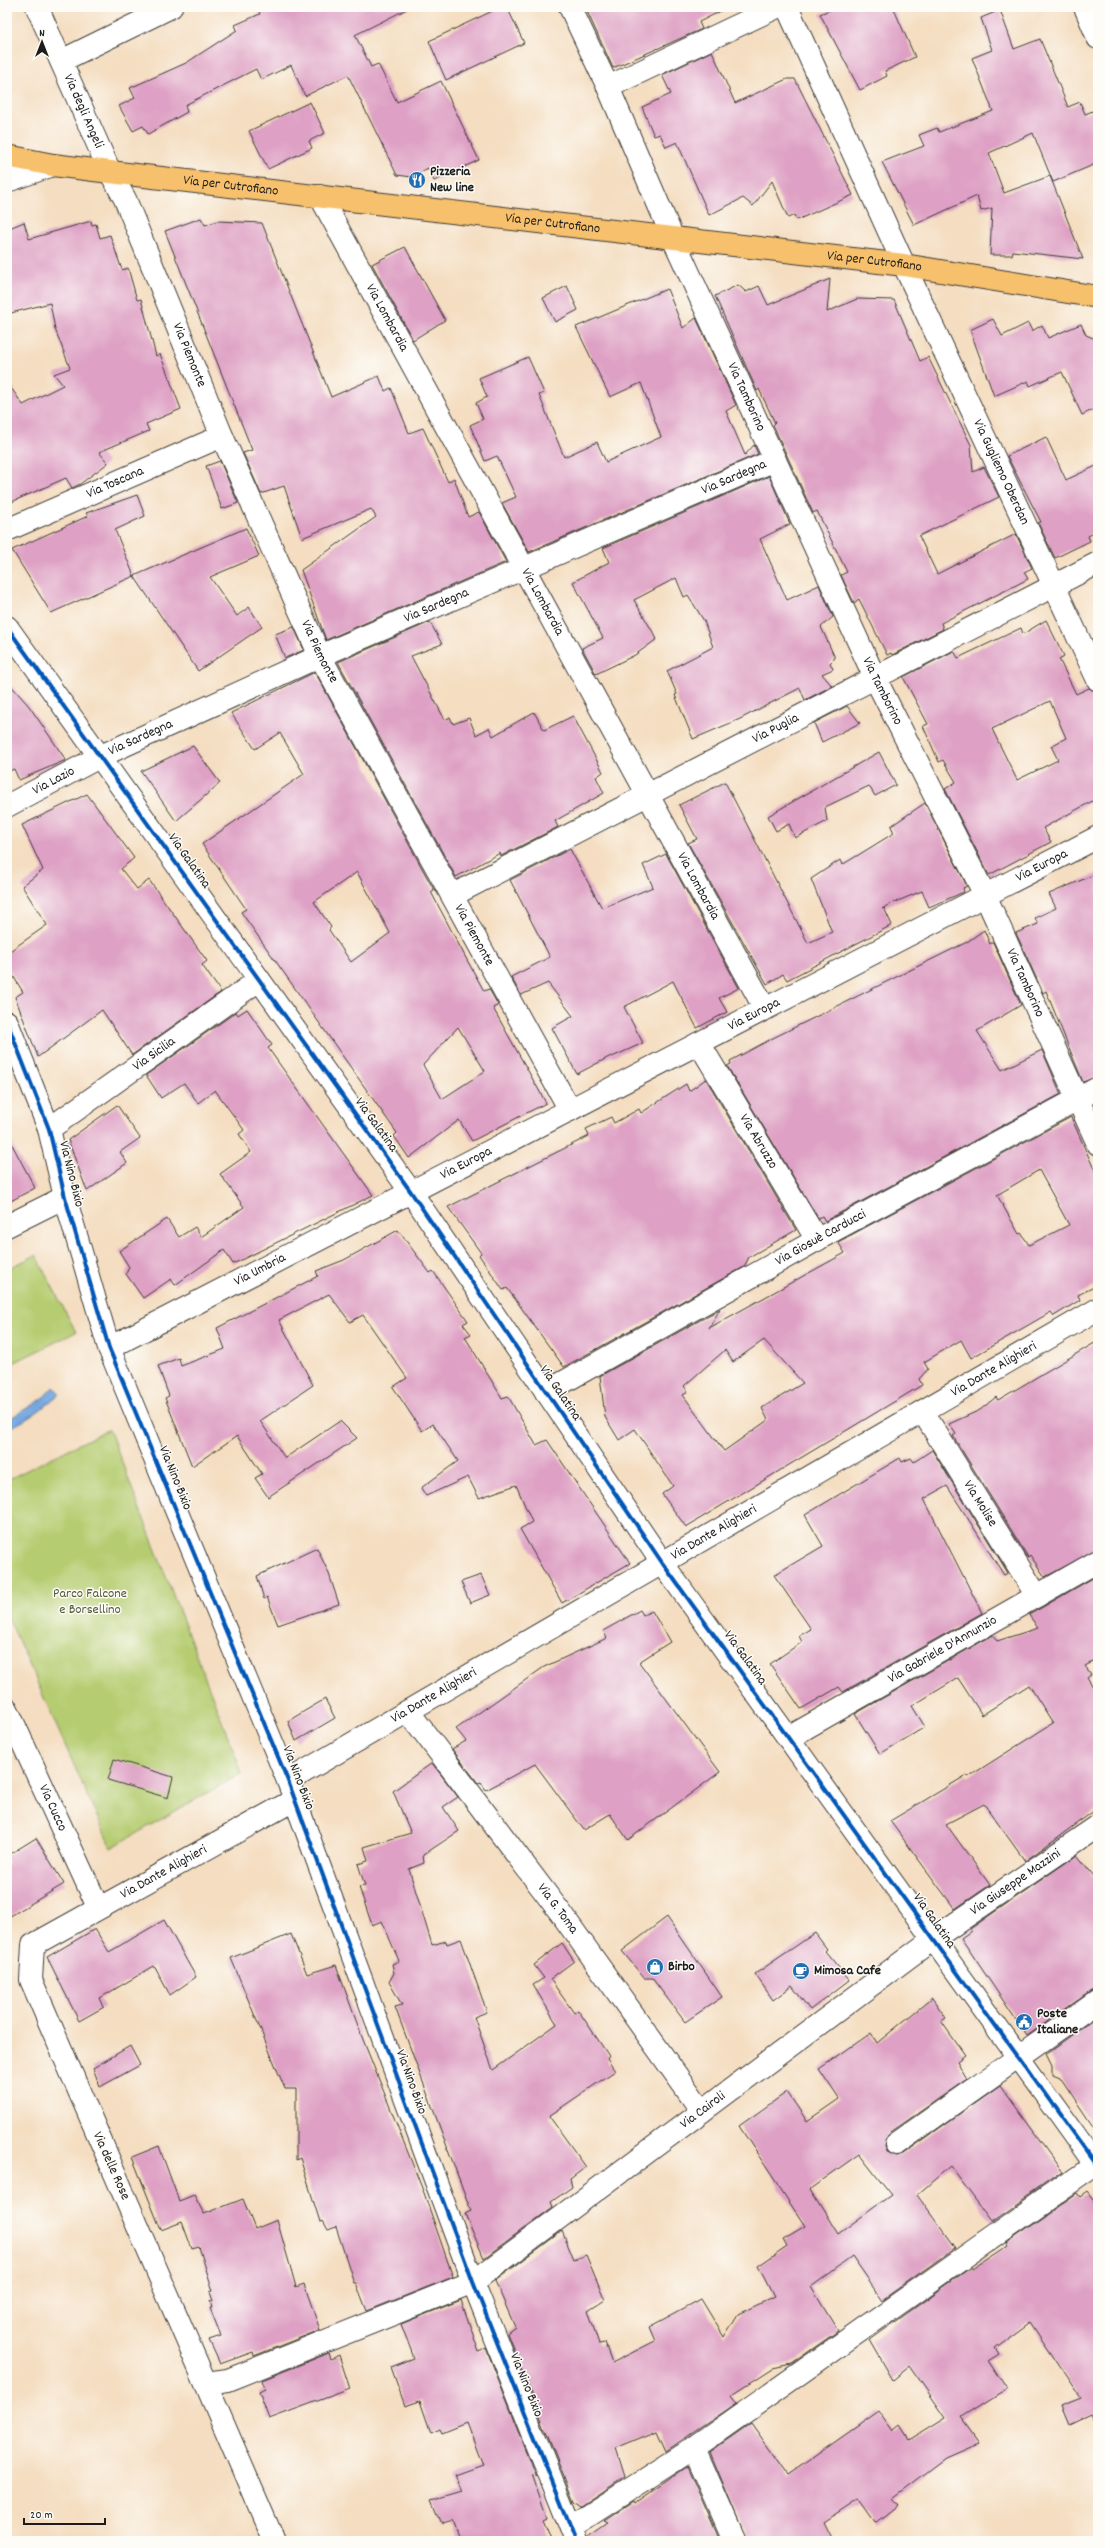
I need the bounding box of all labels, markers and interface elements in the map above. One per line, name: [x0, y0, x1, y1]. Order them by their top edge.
north arrow: [22, 22, 62, 62]
text: N: [39, 26, 45, 42]
street label: Via degli Angeli: [58, 71, 109, 152]
place label: Pizzeria New line: [430, 162, 474, 198]
restaurant icon: Pizzeria New line: [407, 170, 427, 190]
street label: Via per Cutrofiano: [182, 171, 279, 202]
street label: Via per Cutrofiano: [504, 208, 601, 239]
street label: Via per Cutrofiano: [826, 246, 923, 278]
street label: Via Lombardia: [360, 281, 414, 356]
street label: Via Piemonte: [167, 320, 211, 390]
street label: Via Tamborino: [722, 359, 770, 435]
street label: Via Gugliemo Oberdan: [968, 416, 1034, 528]
street label: Via Sardegna: [698, 455, 770, 500]
street label: Via Toscana: [83, 461, 147, 504]
street label: Via Lombardia: [516, 565, 569, 640]
street label: Via Sardegna: [401, 583, 472, 629]
street label: Via Piemonte: [295, 617, 343, 687]
street label: Via Tamborino: [857, 654, 907, 729]
street label: Via Puglia: [749, 708, 803, 749]
street label: Via Sardegna: [105, 714, 177, 761]
street label: Via Lazio: [29, 762, 79, 801]
street label: Via Galatina: [163, 829, 216, 893]
street label: Via Europa: [1012, 844, 1072, 888]
street label: Via Lombardia: [671, 849, 725, 924]
street label: Via Piemonte: [449, 901, 499, 970]
street label: Via Tamborino: [1001, 945, 1049, 1021]
street label: Via Europa: [725, 993, 784, 1036]
street label: Via Sicilia: [129, 1032, 180, 1077]
street label: Via Galatina: [349, 1093, 403, 1157]
street label: Via Abruzzo: [734, 1110, 782, 1173]
street label: Via Nino Bixio: [53, 1139, 89, 1209]
street label: Via Europa: [437, 1142, 496, 1185]
street label: Via Giosuè Carducci: [772, 1205, 870, 1271]
street label: Via Umbria: [231, 1248, 290, 1292]
street label: Via Dante Alighieri: [947, 1336, 1041, 1403]
street label: Via Galatina: [534, 1361, 586, 1425]
street label: Via Nino Bixio: [153, 1443, 197, 1513]
street label: Via Molise: [958, 1477, 1002, 1531]
street label: Via Dante Alighieri: [667, 1500, 761, 1566]
park label: Parco Falcone e Borsellino: [53, 1584, 127, 1620]
street label: Via Gabriele D'Annunzio: [884, 1611, 1001, 1689]
street label: Via Galatina: [718, 1626, 772, 1690]
street label: Via Dante Alighieri: [387, 1663, 481, 1729]
street label: Via Nino Bixio: [277, 1743, 319, 1813]
street label: Via Cucco: [33, 1781, 72, 1835]
street label: Via Dante Alighieri: [117, 1840, 211, 1905]
street label: Via Giuseppe Mazzini: [966, 1844, 1065, 1921]
street label: Via G. Toma: [532, 1879, 583, 1939]
street label: Via Galatina: [908, 1889, 961, 1953]
shop icon: Birbo: [645, 1957, 665, 1977]
place label: Birbo: [668, 1957, 695, 1977]
cafe icon: Mimosa Cafe: [791, 1961, 811, 1981]
place label: Mimosa Cafe: [814, 1961, 881, 1981]
place label: Poste Italiane: [1037, 2004, 1078, 2040]
public building icon: Poste Italiane: [1014, 2012, 1034, 2032]
street label: Via Nino Bixio: [390, 2047, 432, 2117]
street label: Via Cairoli: [676, 2087, 730, 2134]
street label: Via delle Rose: [87, 2129, 135, 2203]
street label: Via Nino Bixio: [504, 2350, 548, 2420]
scale bar: [24, 2500, 105, 2526]
text: 20 m: [30, 2507, 53, 2524]

